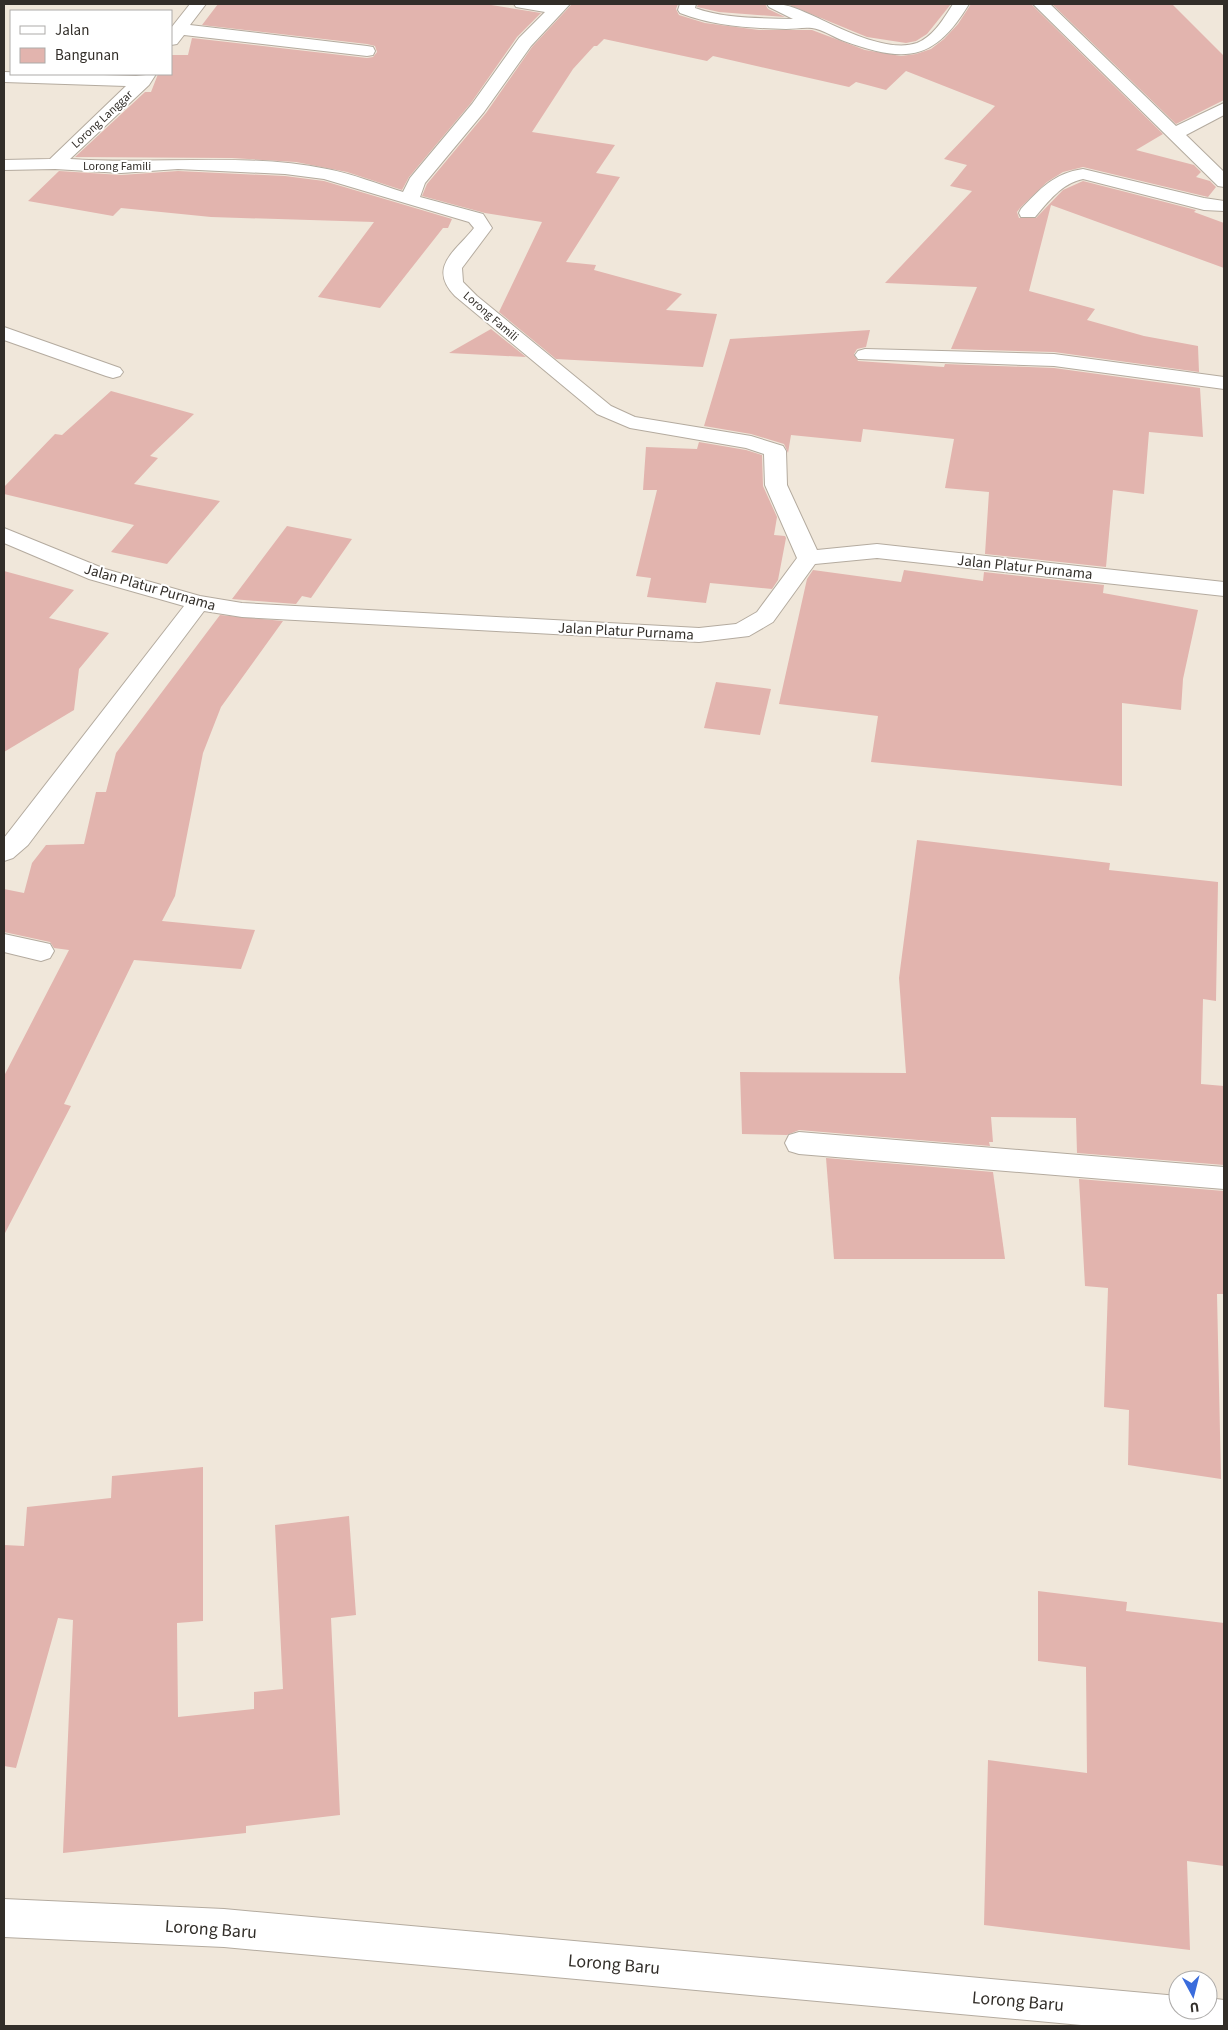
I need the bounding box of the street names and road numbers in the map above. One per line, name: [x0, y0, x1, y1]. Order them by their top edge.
street label: Lorong Langgar: [68, 86, 137, 152]
street label: Lorong Famili: [83, 158, 151, 175]
street label: Lorong Famili: [459, 288, 522, 345]
street label: Jalan Platur Purnama: [956, 550, 1094, 585]
street label: Jalan Platur Purnama: [82, 559, 218, 616]
street label: Jalan Platur Purnama: [557, 617, 694, 646]
street label: Lorong Baru: [164, 1914, 258, 1945]
street label: Lorong Baru: [567, 1948, 661, 1981]
street label: Lorong Baru: [971, 1985, 1065, 2018]

